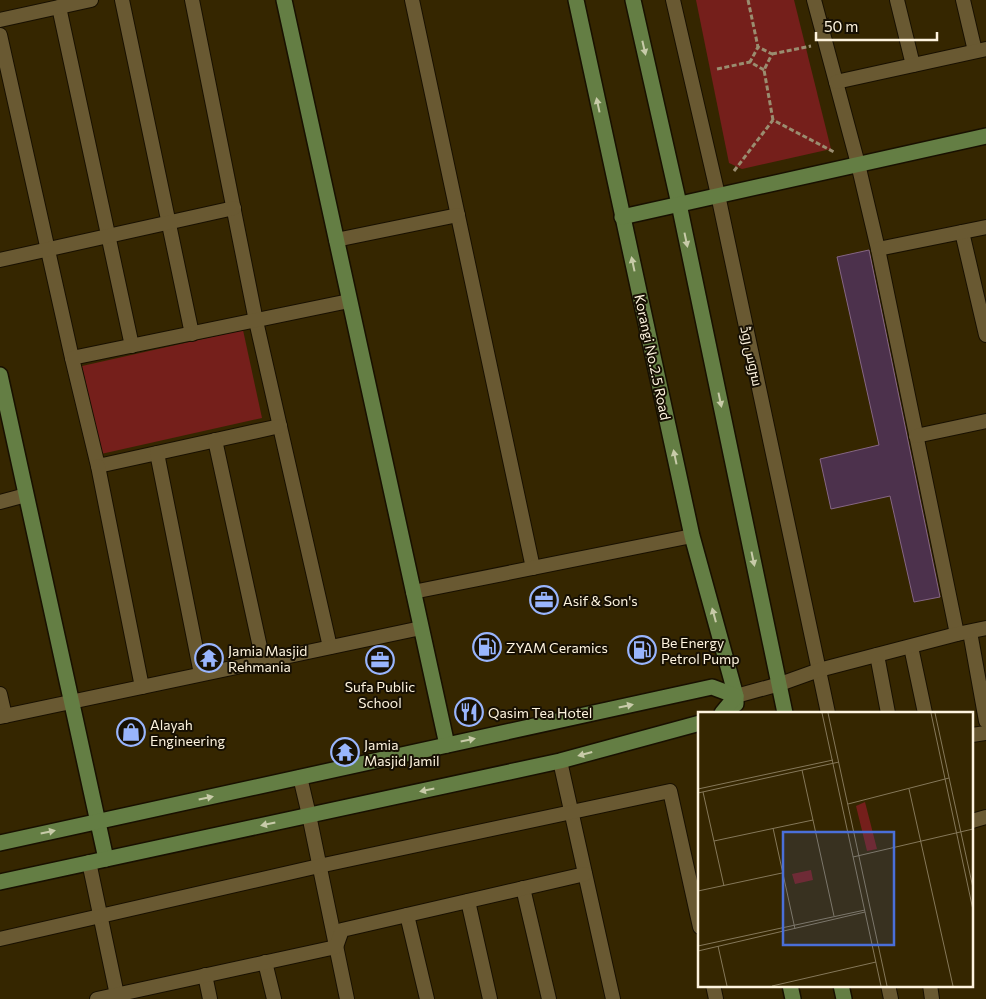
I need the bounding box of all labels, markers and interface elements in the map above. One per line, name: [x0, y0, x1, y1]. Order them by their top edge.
scale bar: [816, 10, 937, 42]
text: 50 m: [824, 17, 858, 35]
one-way arrow: [640, 40, 648, 55]
one-way arrow: [594, 98, 602, 113]
one-way arrow: [683, 233, 691, 249]
one-way arrow: [629, 256, 637, 272]
street label: Korangi No.2.5 Road: [631, 292, 675, 422]
street label: سروس روڈ: [737, 324, 767, 388]
one-way arrow: [716, 392, 724, 407]
one-way arrow: [671, 449, 679, 464]
one-way arrow: [749, 551, 757, 566]
office icon: Asif & Son's: [529, 585, 559, 615]
place label: Asif & Son's: [563, 592, 638, 609]
one-way arrow: [709, 607, 717, 622]
fuel station icon: ZYAM Ceramics: [472, 632, 502, 662]
place label: Be Energy Petrol Pump: [661, 634, 740, 667]
fuel station icon: Be Energy Petrol Pump: [627, 635, 657, 665]
place label: ZYAM Ceramics: [506, 639, 608, 656]
place label: Jamia Masjid Rehmania: [228, 642, 307, 675]
temple icon: Jamia Masjid Rehmania: [194, 643, 224, 673]
office icon: Sufa Public School: [365, 645, 395, 675]
place label: Sufa Public School: [345, 678, 415, 711]
restaurant icon: Qasim Tea Hotel: [454, 697, 484, 727]
one-way arrow: [619, 702, 634, 710]
place label: Qasim Tea Hotel: [488, 704, 592, 721]
inset map: [698, 712, 974, 986]
place label: Alayah Engineering: [150, 716, 226, 749]
shop icon: Alayah Engineering: [116, 717, 146, 747]
place label: Jamia Masjid Jamil: [364, 736, 440, 769]
one-way arrow: [460, 736, 475, 744]
temple icon: Jamia Masjid Jamil: [330, 737, 360, 767]
one-way arrow: [578, 751, 593, 759]
one-way arrow: [419, 786, 434, 794]
one-way arrow: [199, 793, 215, 801]
one-way arrow: [260, 820, 275, 828]
one-way arrow: [40, 828, 55, 836]

